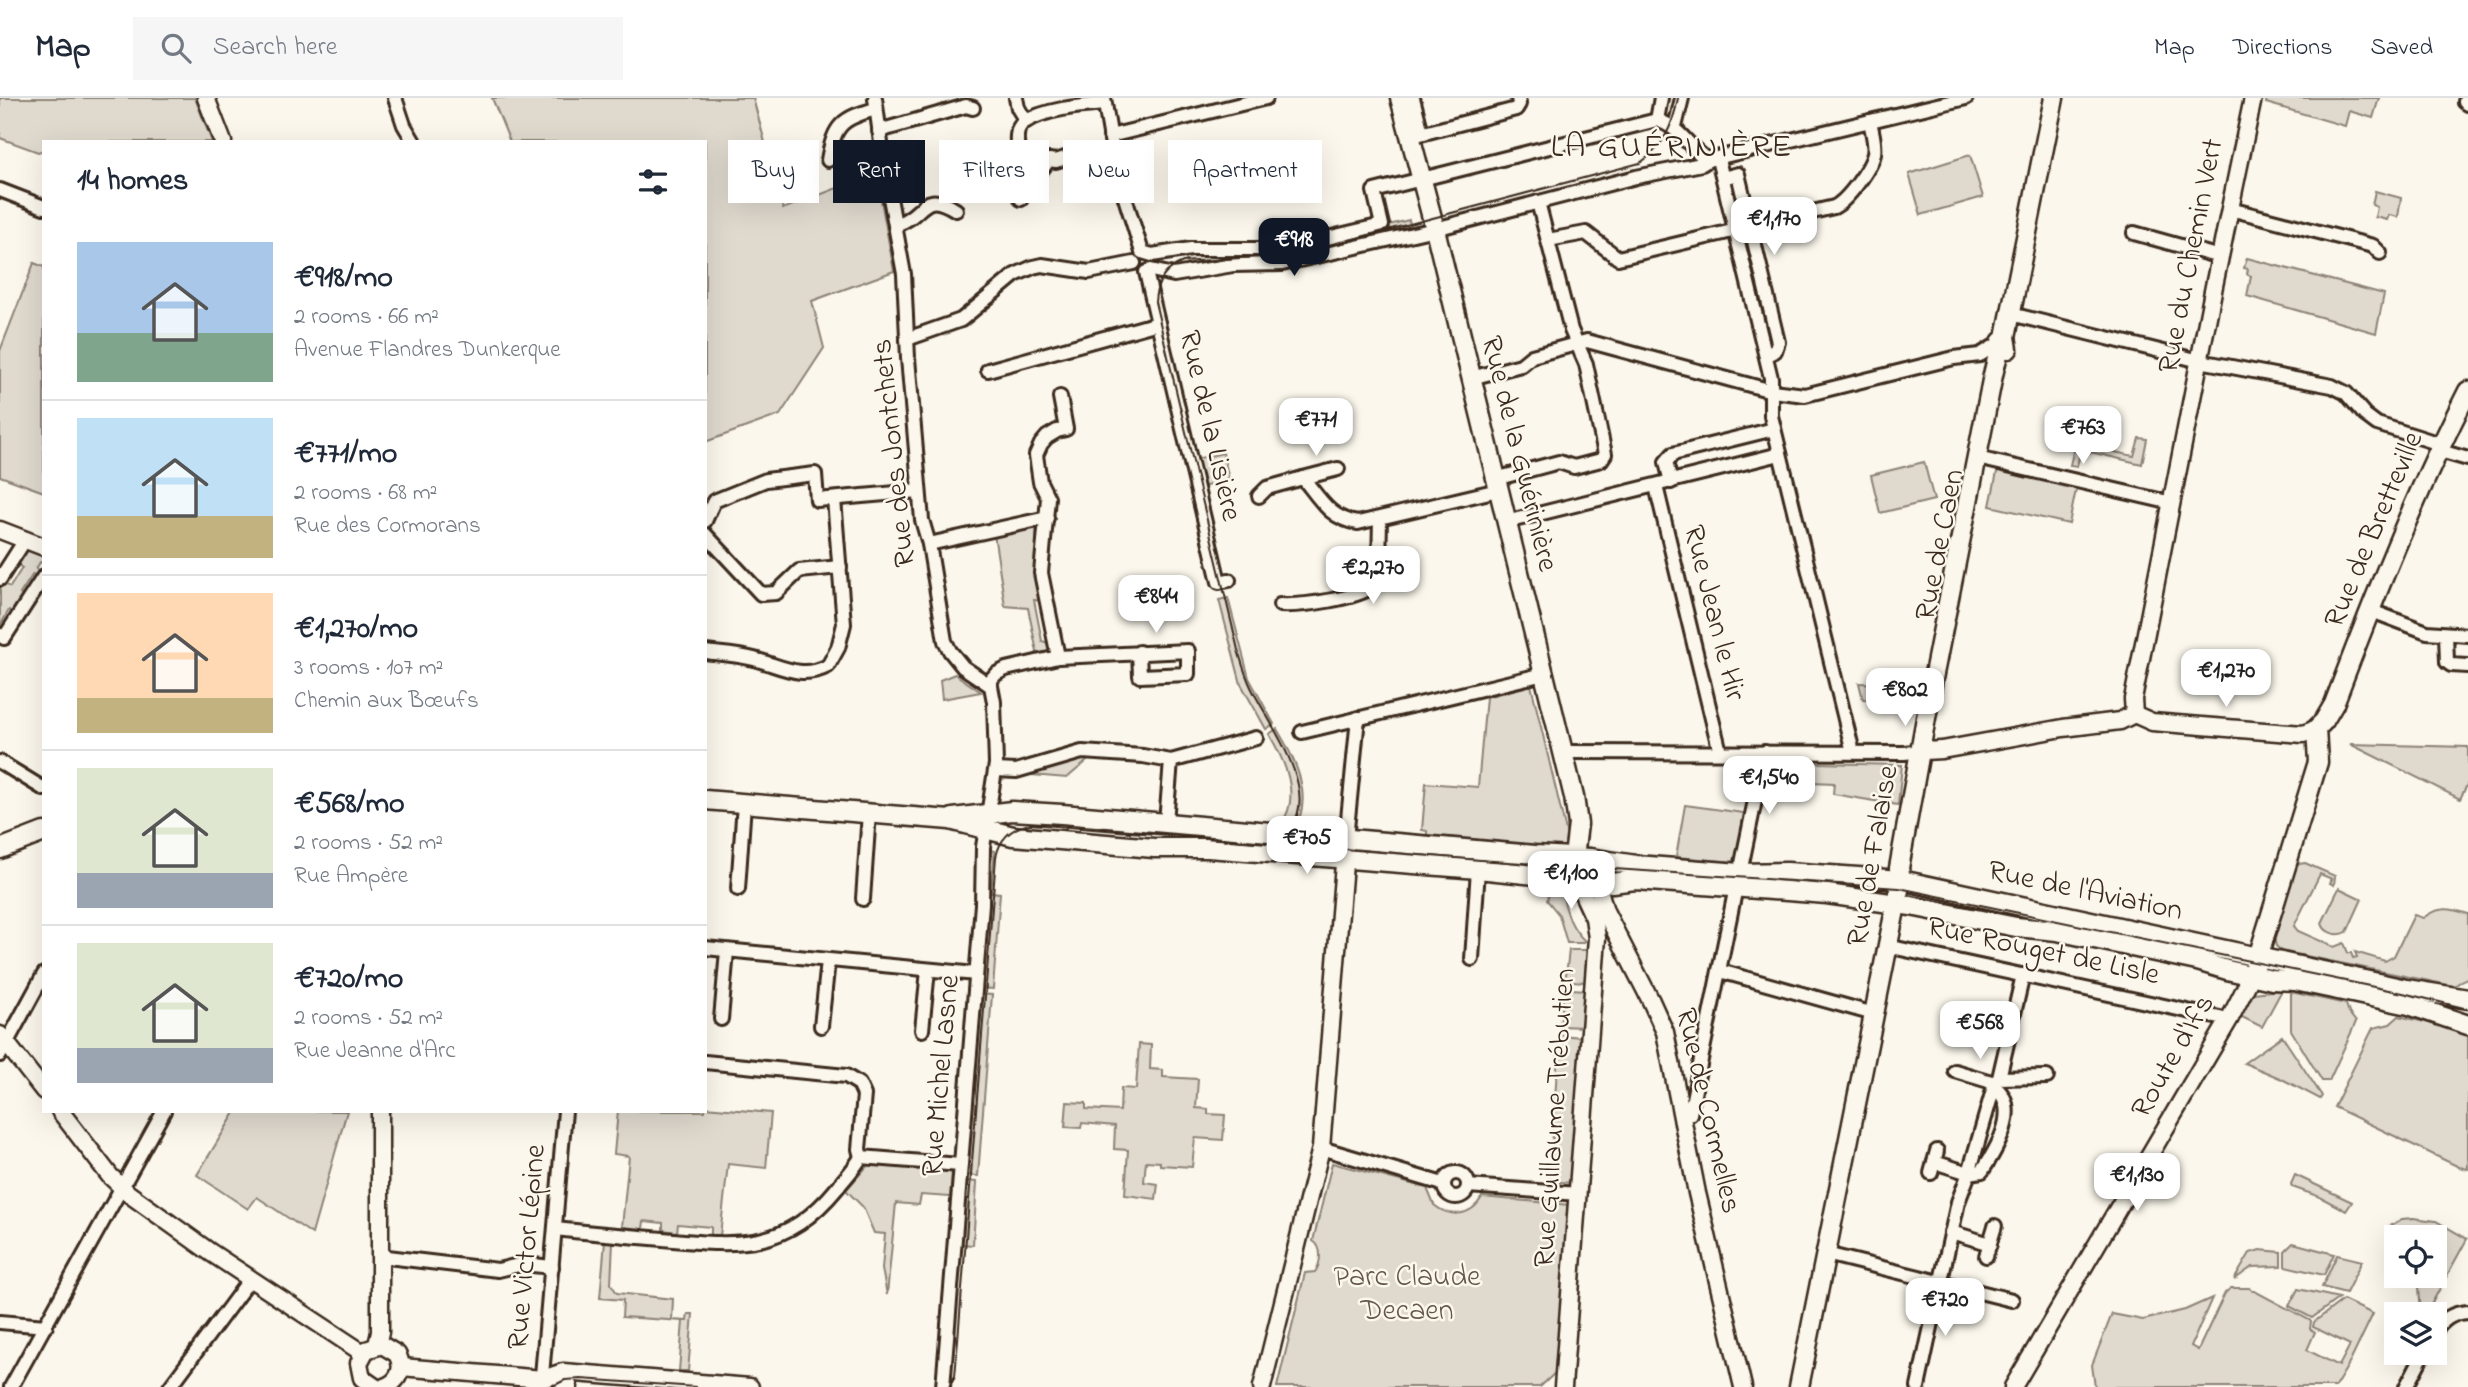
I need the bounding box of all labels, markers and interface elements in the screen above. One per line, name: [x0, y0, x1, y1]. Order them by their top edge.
search box: [133, 17, 623, 80]
text: Map: [35, 24, 91, 72]
icon: search: [157, 29, 195, 67]
text: Search here: [213, 29, 337, 67]
text: Map: [2154, 31, 2195, 66]
text: Directions: [2233, 31, 2332, 66]
text: Saved: [2370, 31, 2433, 66]
district label: LA GUÉRINIÈRE: [1551, 124, 1793, 172]
street label: Rue du Chemin Vert: [2148, 135, 2236, 377]
chip: Buy: [728, 140, 819, 203]
chip: Rent: [833, 140, 925, 203]
chip: Filters: [939, 140, 1049, 203]
chip: New: [1063, 140, 1154, 203]
chip: Apartment: [1168, 140, 1322, 203]
text: 14 homes: [77, 160, 188, 204]
icon: filters: [634, 163, 672, 201]
pin: €1,170: [1717, 198, 1831, 257]
text: €1,170: [1747, 203, 1801, 236]
pin: €918: [1253, 218, 1335, 278]
text: €918: [1275, 224, 1313, 257]
text: €918/mo: [294, 257, 393, 301]
icon: home: [133, 270, 217, 354]
text: 2 rooms · 66 m²: [294, 301, 439, 334]
street label: Rue de la Lisière: [1166, 326, 1252, 526]
street label: Rue de la Guérinière: [1467, 331, 1569, 577]
text: Avenue Flandres Dunkerque: [294, 334, 561, 367]
street label: Rue des Jontchets: [861, 337, 929, 569]
pin: €771: [1275, 398, 1357, 458]
text: €771: [1295, 404, 1337, 437]
pin: €763: [2042, 406, 2124, 466]
text: €763: [2060, 412, 2106, 445]
street label: Rue de Bretteville: [2314, 425, 2436, 635]
text: €771/mo: [294, 433, 397, 477]
icon: home: [133, 446, 217, 530]
street label: Rue de Caen: [1905, 466, 1977, 624]
text: 2 rooms · 68 m²: [294, 477, 437, 510]
text: Rue des Cormorans: [294, 510, 481, 543]
street label: Rue Jean le Hir: [1670, 521, 1756, 706]
pin: €2,270: [1316, 546, 1430, 606]
text: €2,270: [1342, 552, 1404, 585]
pin: €844: [1115, 575, 1197, 635]
text: €844: [1134, 581, 1178, 614]
text: €1,270/mo: [294, 608, 418, 652]
icon: home: [133, 621, 217, 705]
pin: €1,270: [2169, 650, 2283, 709]
text: 3 rooms · 107 m²: [294, 652, 443, 685]
text: €1,270: [2197, 655, 2255, 688]
pin: €802: [1864, 668, 1946, 728]
text: €802: [1882, 674, 1928, 707]
text: Chemin aux Bœufs: [294, 685, 479, 718]
pin: €1,540: [1712, 756, 1826, 816]
street label: Rue de Falaise: [1836, 761, 1912, 950]
text: €1,540: [1739, 762, 1799, 795]
text: €568/mo: [294, 783, 405, 827]
icon: home: [133, 796, 217, 880]
pin: €705: [1266, 816, 1348, 876]
text: €705: [1283, 822, 1331, 855]
text: 2 rooms · 52 m²: [294, 827, 443, 860]
street label: Rue de l'Aviation: [1984, 850, 2186, 934]
pin: €1,100: [1514, 852, 1628, 911]
text: €1,100: [1544, 857, 1598, 890]
text: Rue Ampère: [294, 860, 408, 893]
street label: Rue Rouget de Lisle: [1923, 906, 2164, 998]
text: €720/mo: [294, 958, 403, 1002]
street label: Rue Guillaume Trébutien: [1524, 967, 1588, 1269]
icon: home: [133, 971, 217, 1055]
street label: Rue Michel Lasne: [911, 973, 973, 1179]
street label: Route d'Ifs: [2121, 987, 2227, 1127]
text: 2 rooms · 52 m²: [294, 1002, 443, 1035]
pin: €568: [1939, 1002, 2021, 1061]
street label: Rue de Cormelles: [1662, 1004, 1752, 1218]
text: €568: [1956, 1007, 2004, 1040]
text: Rue Jeanne d'Arc: [294, 1035, 455, 1068]
street label: Rue Victor Lépine: [497, 1142, 559, 1351]
pin: €1,130: [2080, 1154, 2194, 1213]
text: €1,130: [2110, 1159, 2164, 1192]
map controls: [2384, 1225, 2447, 1365]
button: locate: [2384, 1225, 2447, 1288]
park label: Parc Claude Decaen: [1334, 1256, 1481, 1334]
pin: €720: [1904, 1278, 1986, 1338]
text: €720: [1922, 1284, 1968, 1317]
button: layers: [2384, 1302, 2447, 1365]

